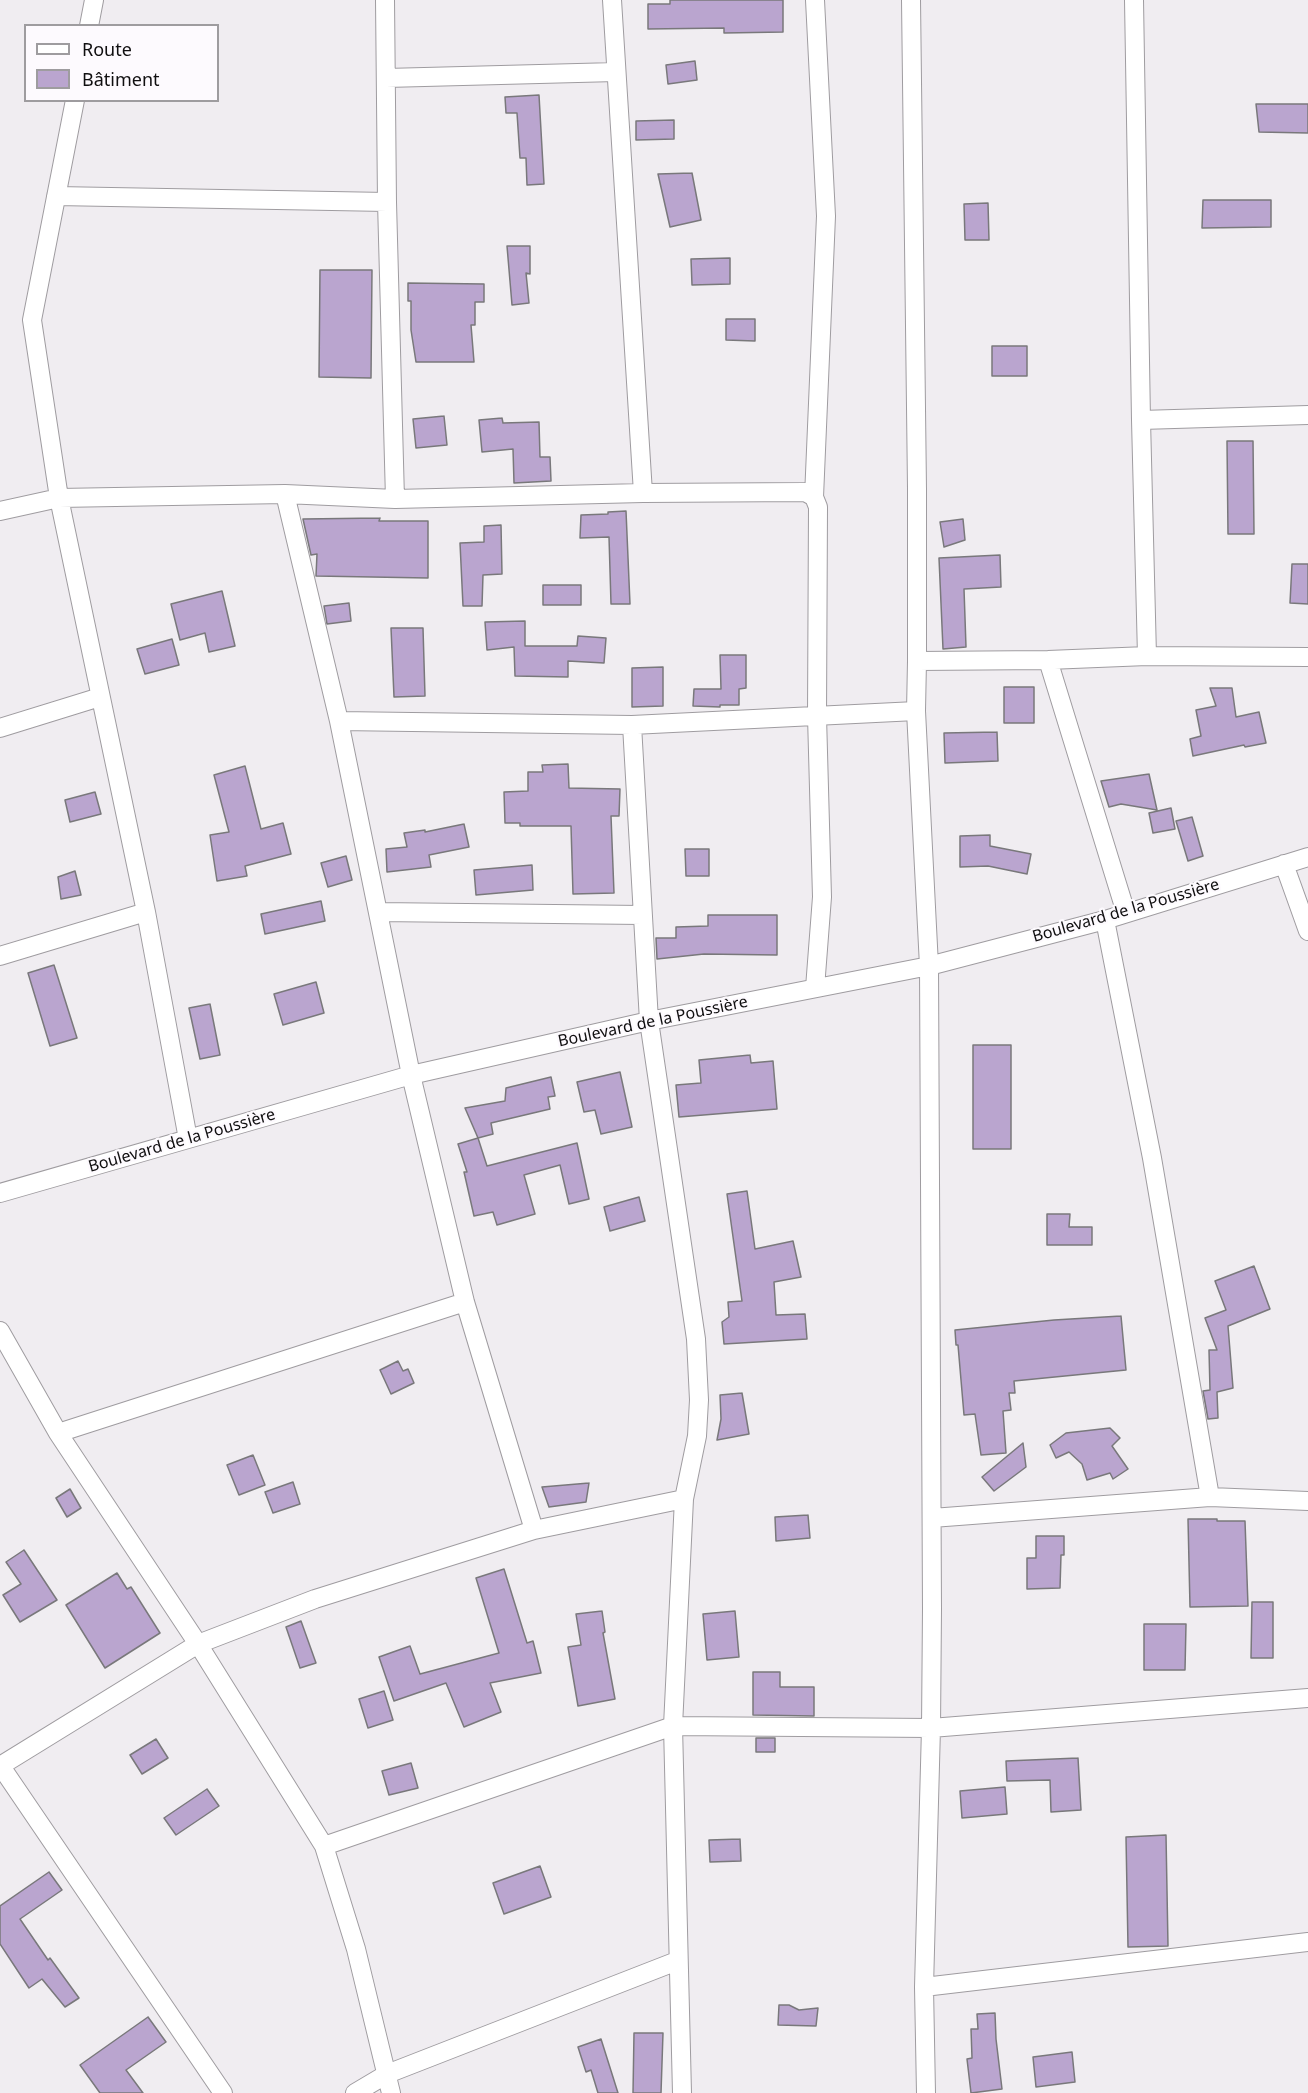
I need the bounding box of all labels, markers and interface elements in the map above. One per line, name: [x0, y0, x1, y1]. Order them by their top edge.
legend: [24, 24, 219, 102]
text: Route: [82, 37, 132, 61]
text: Bâtiment: [82, 67, 160, 91]
street label: Boulevard de la Poussière: [1030, 875, 1222, 947]
street label: Boulevard de la Poussière: [556, 992, 750, 1052]
street label: Boulevard de la Poussière: [86, 1105, 278, 1177]

